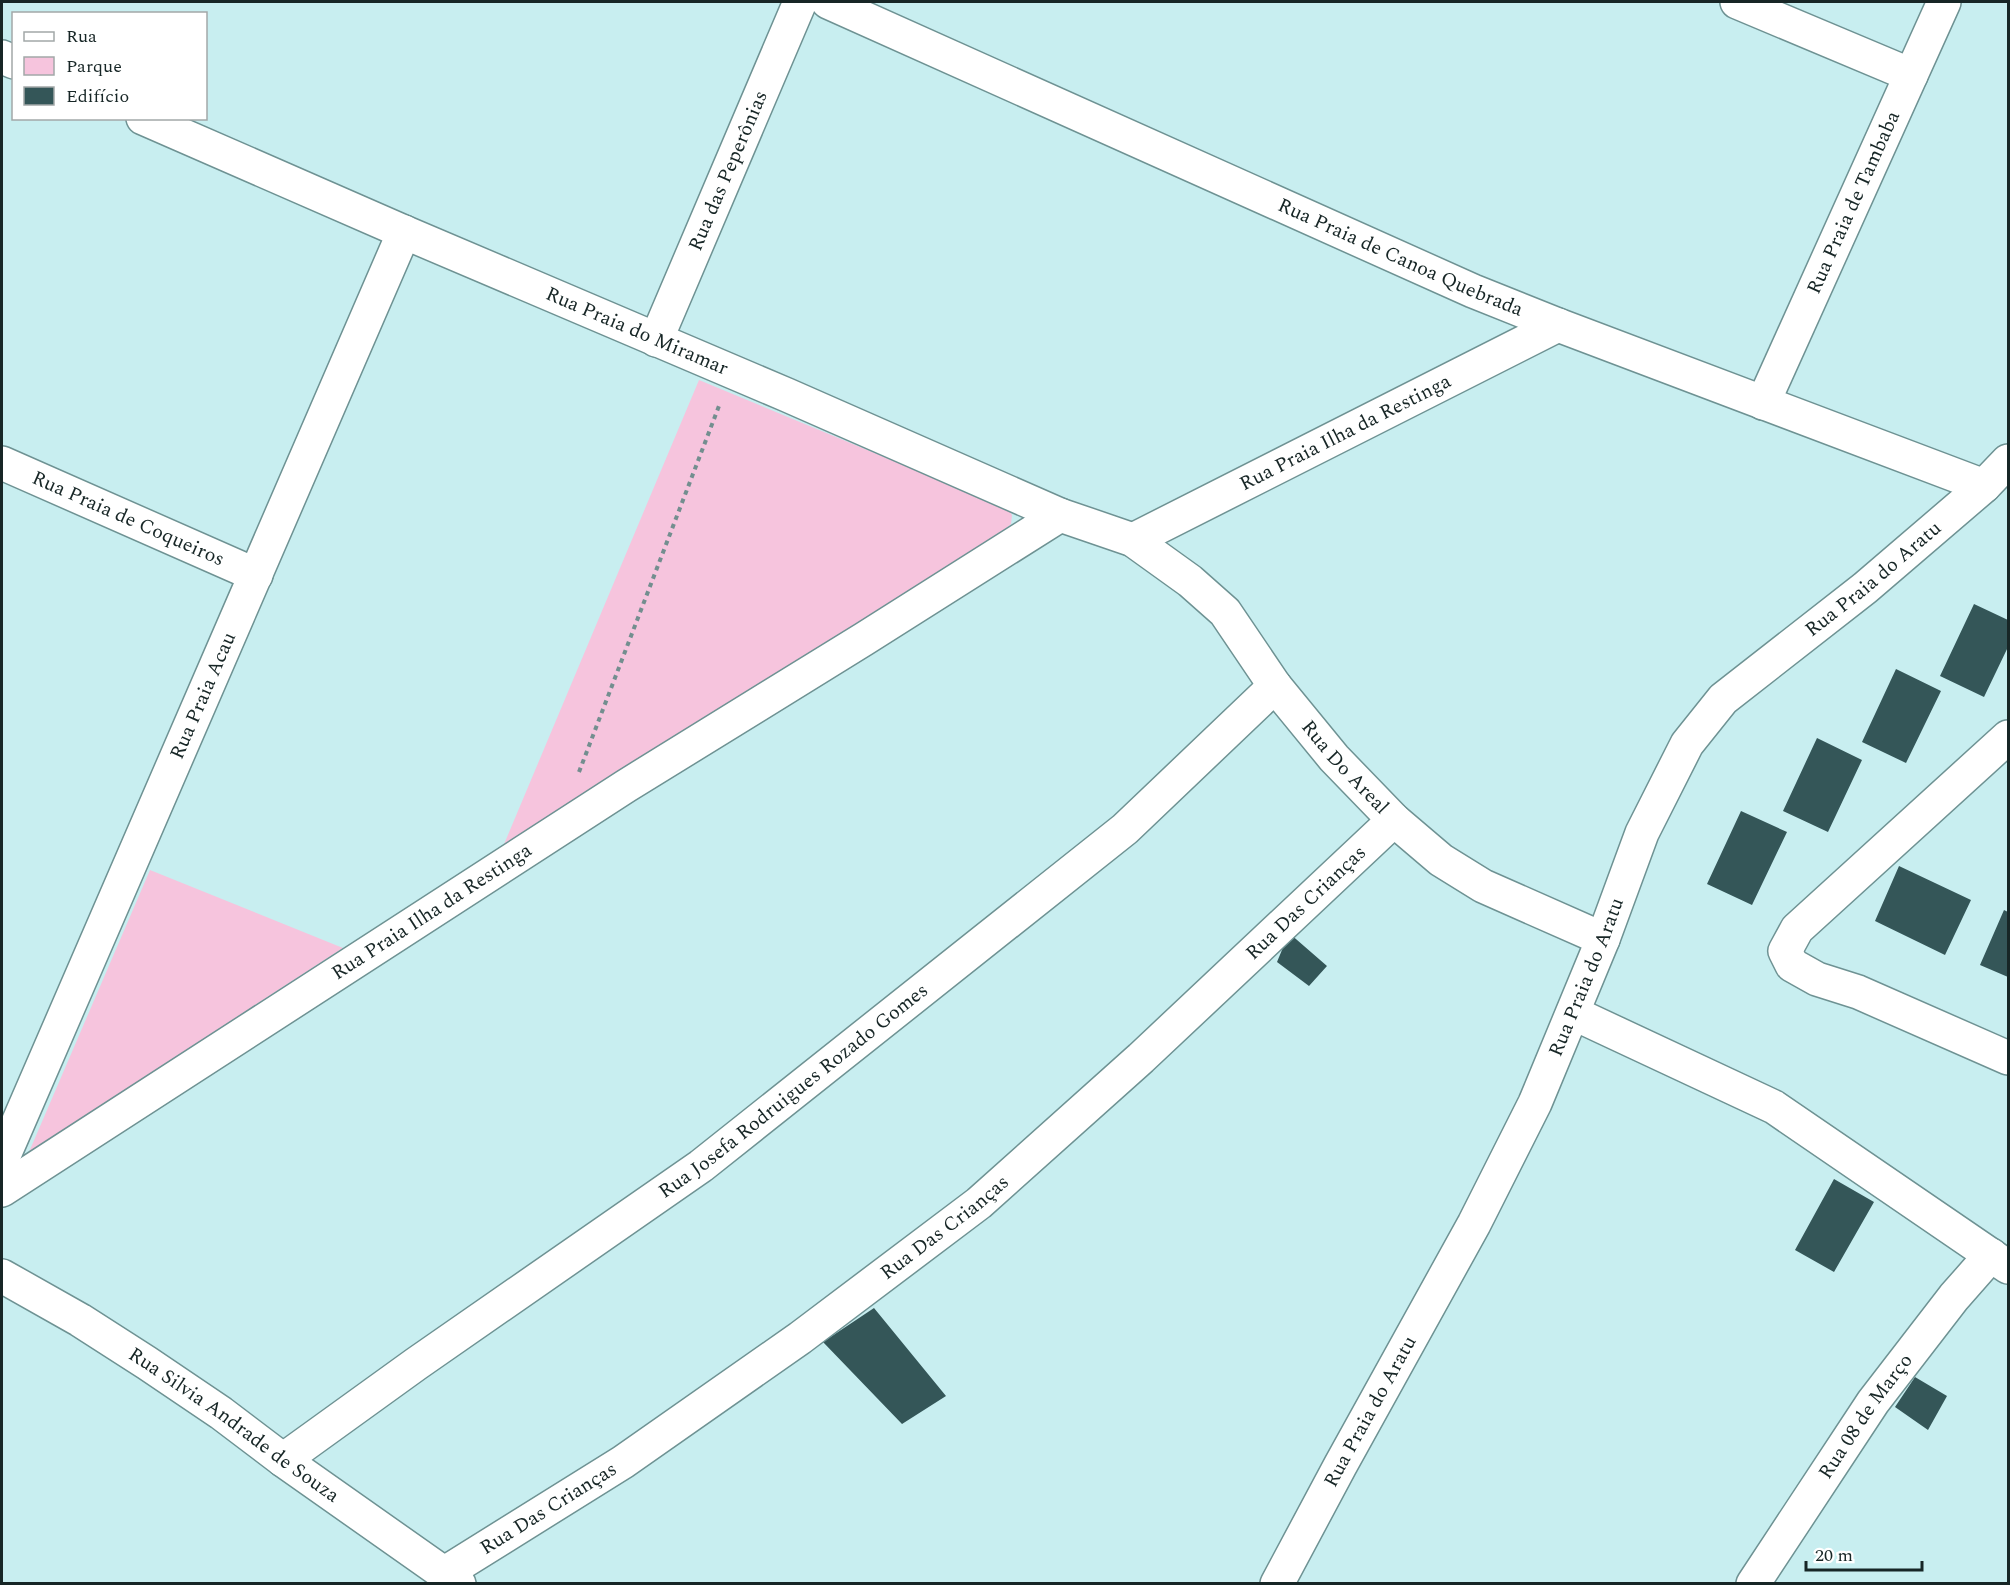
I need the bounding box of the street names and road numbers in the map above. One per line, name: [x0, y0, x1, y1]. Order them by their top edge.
street label: Rua das Peperônias: [681, 86, 776, 256]
street label: Rua Praia de Tambaba: [1799, 106, 1908, 299]
street label: Rua Praia de Canoa Quebrada: [1273, 190, 1528, 325]
street label: Rua Praia do Miramar: [541, 279, 733, 383]
street label: Rua Praia Ilha da Restinga: [1234, 366, 1457, 499]
street label: Rua Praia de Coqueiros: [27, 463, 229, 574]
street label: Rua Praia do Aratu: [1799, 514, 1948, 644]
street label: Rua Praia Acau: [162, 627, 244, 764]
street label: Rua Do Areal: [1294, 714, 1396, 821]
street label: Rua Praia Ilha da Restinga: [326, 836, 538, 988]
street label: Rua Das Crianças: [1239, 838, 1373, 967]
street label: Rua Praia do Aratu: [1541, 893, 1632, 1061]
street label: Rua Josefa Rodruigues Rozado Gomes: [652, 976, 935, 1206]
street label: Rua Das Crianças: [874, 1168, 1016, 1287]
street label: Rua Praia do Aratu: [1316, 1330, 1424, 1493]
street label: Rua Silvia Andrade de Souza: [122, 1340, 346, 1510]
street label: Rua 08 de Março: [1811, 1347, 1920, 1485]
street label: Rua Das Crianças: [474, 1454, 623, 1563]

